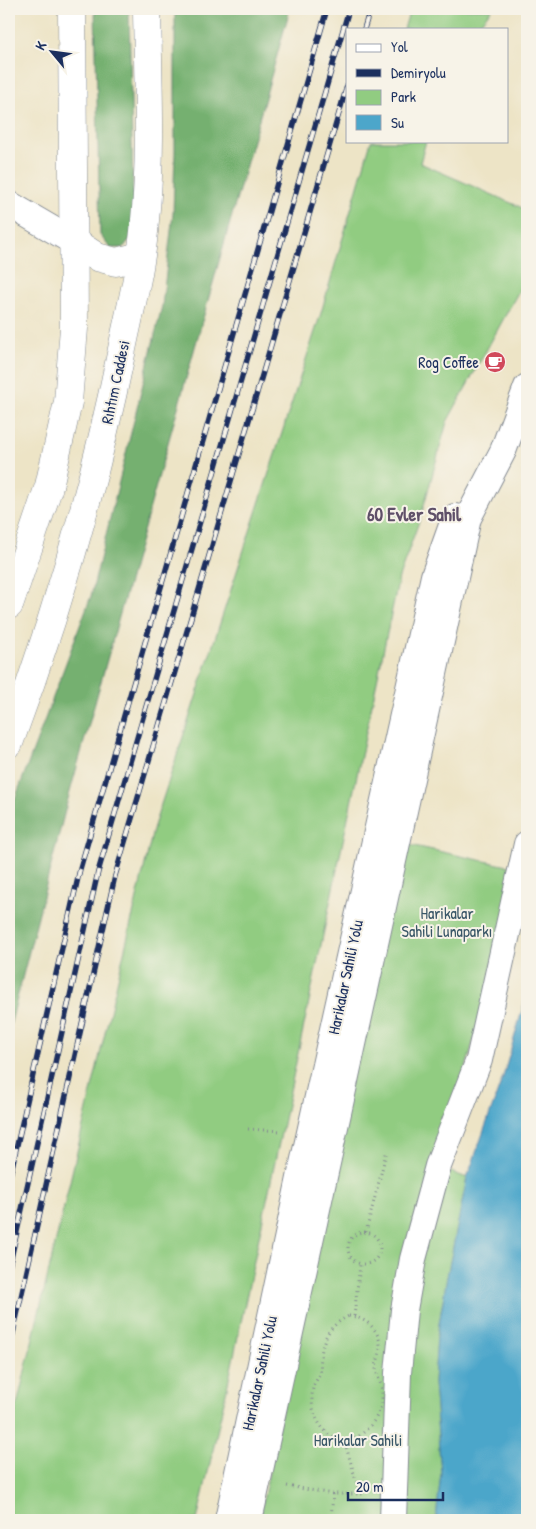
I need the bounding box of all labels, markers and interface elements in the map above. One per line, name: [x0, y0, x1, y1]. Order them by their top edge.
north arrow: [28, 28, 78, 78]
legend: [346, 28, 508, 142]
text: Yol: [391, 36, 408, 57]
text: K: [30, 37, 51, 53]
text: Demiryolu: [391, 62, 446, 83]
text: Park: [391, 86, 416, 107]
text: Su: [391, 112, 404, 133]
street label: Rıhtım Caddesi: [95, 338, 135, 426]
cafe icon: Rog Coffee: [483, 350, 507, 374]
place label: Rog Coffee: [418, 351, 480, 373]
district label: 60 Evler Sahil: [367, 501, 462, 527]
park label: Harikalar Sahili Lunaparkı: [402, 902, 492, 942]
street label: Harikalar Sahili Yolu: [322, 917, 368, 1036]
street label: Harikalar Sahili Yolu: [236, 1313, 282, 1432]
park label: Harikalar Sahili: [314, 1429, 402, 1451]
scale bar: [348, 1469, 444, 1501]
text: 20 m: [356, 1476, 383, 1497]

